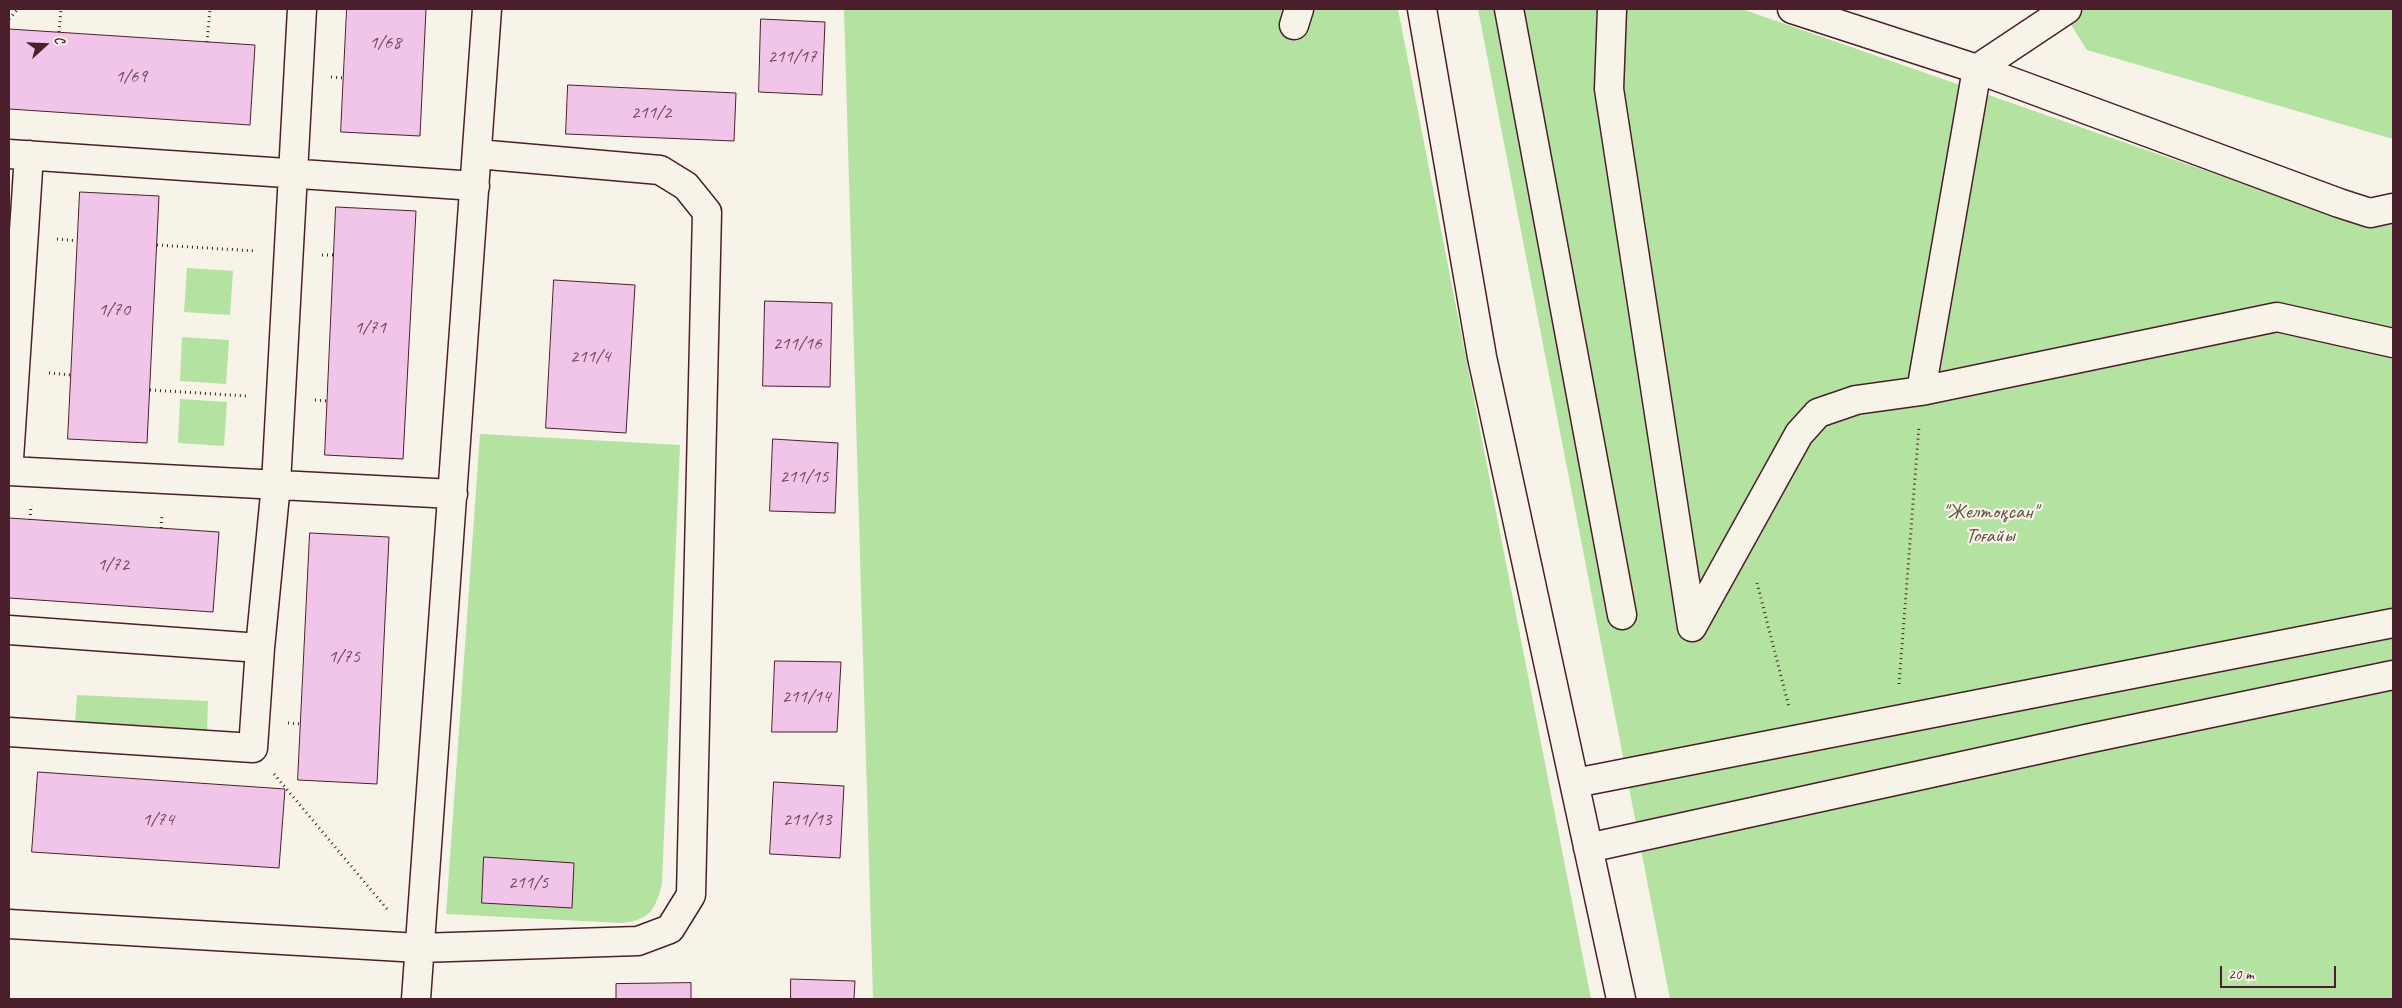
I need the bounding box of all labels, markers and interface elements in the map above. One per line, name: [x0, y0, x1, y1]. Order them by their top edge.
north arrow: [20, 20, 70, 70]
house number: 1/68: [369, 32, 401, 54]
text: С: [50, 34, 69, 46]
house number: 211/17: [767, 46, 817, 68]
house number: 1/69: [115, 66, 147, 88]
house number: 211/2: [631, 102, 671, 124]
house number: 1/70: [98, 299, 130, 321]
house number: 1/71: [354, 317, 386, 339]
house number: 211/16: [772, 333, 822, 355]
house number: 211/4: [570, 346, 610, 368]
house number: 211/15: [779, 466, 829, 488]
park label: "Желтоқсан" Тоғайы: [1942, 499, 2038, 549]
house number: 1/72: [97, 554, 129, 576]
house number: 1/75: [328, 646, 360, 668]
house number: 211/14: [781, 686, 831, 708]
house number: 1/74: [142, 809, 174, 831]
house number: 211/13: [782, 809, 832, 831]
house number: 211/5: [508, 872, 548, 894]
scale bar: [2222, 956, 2338, 988]
text: 20 m: [2228, 965, 2254, 984]

